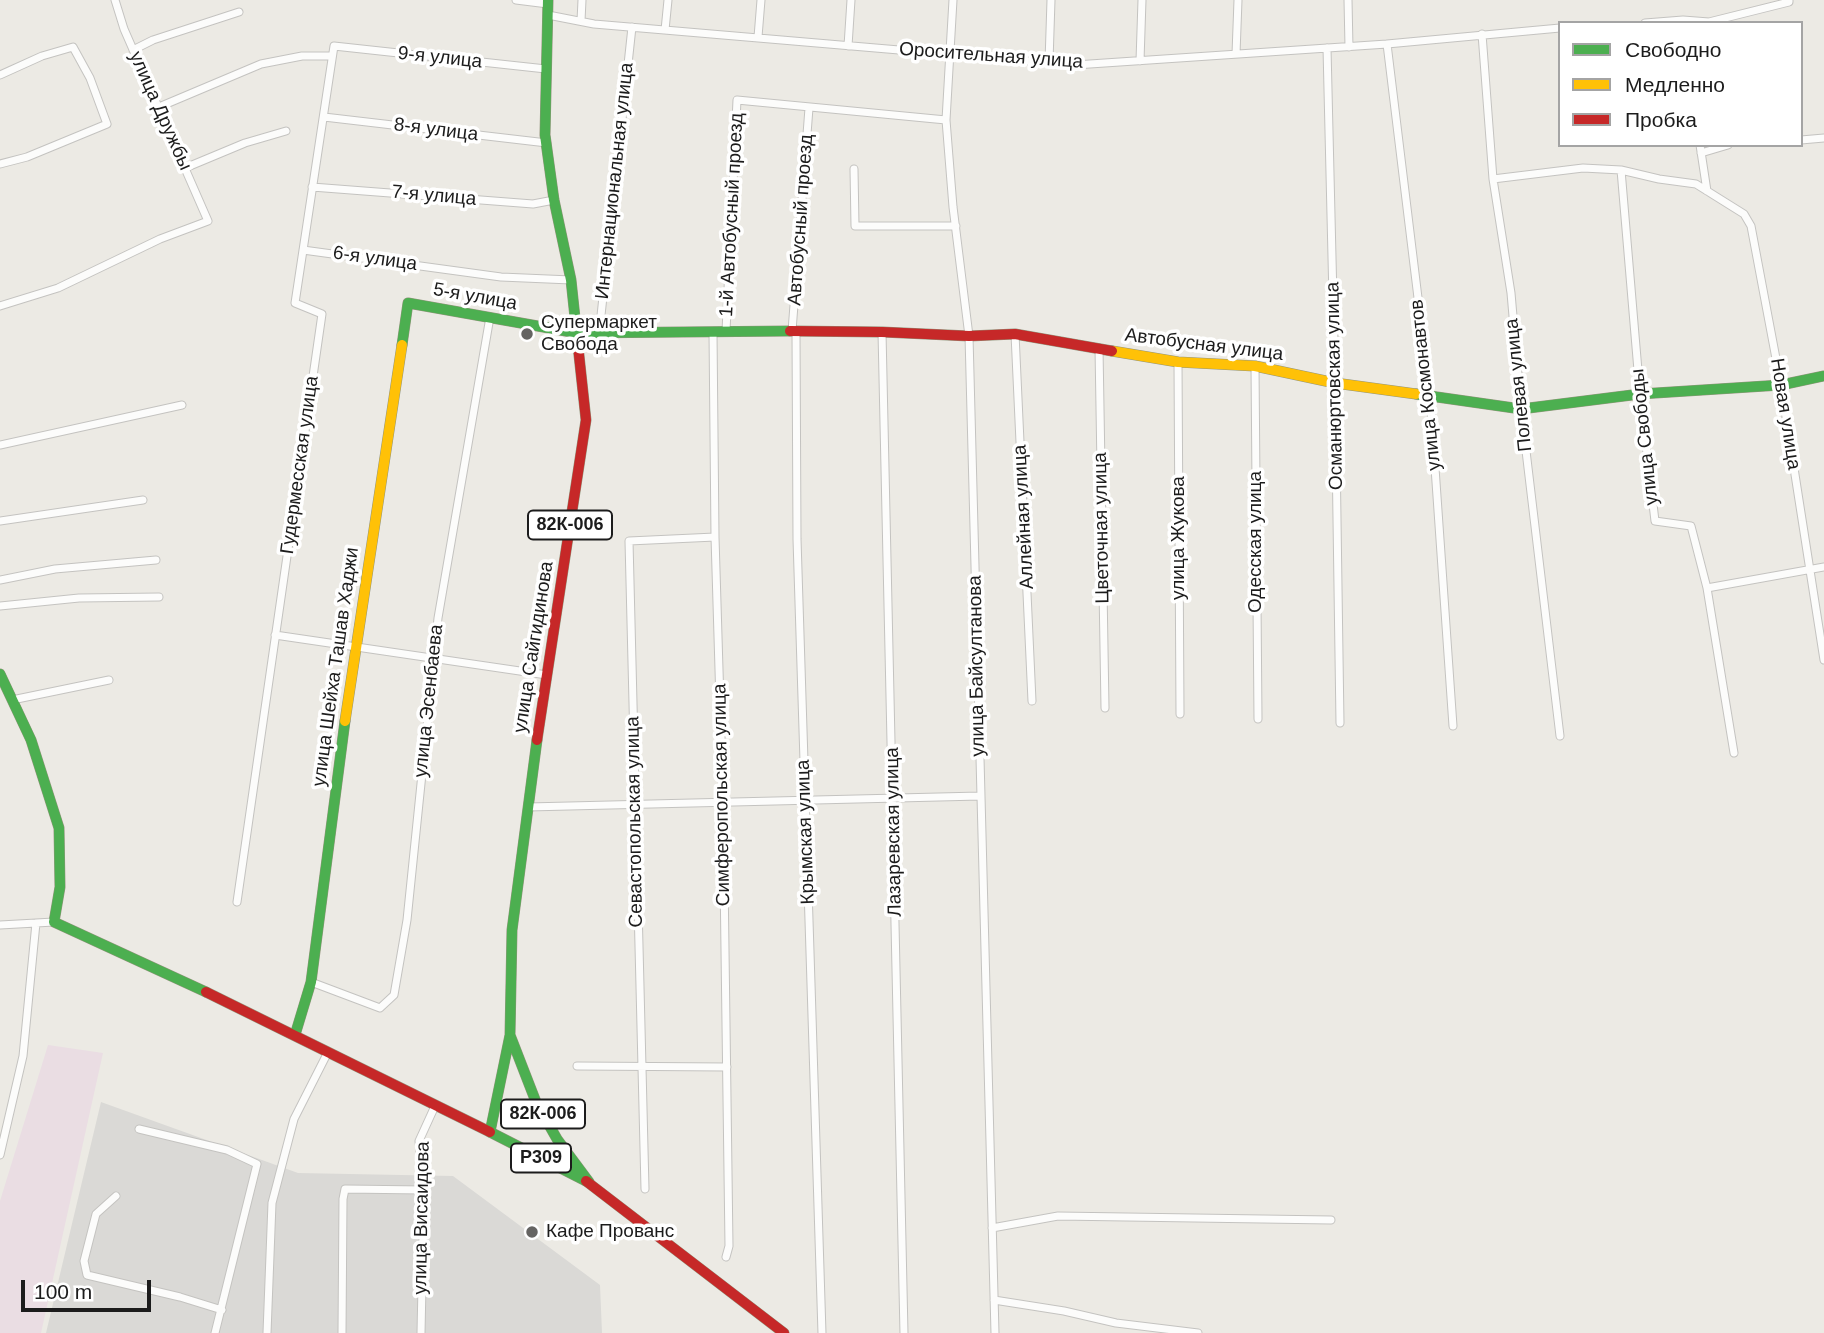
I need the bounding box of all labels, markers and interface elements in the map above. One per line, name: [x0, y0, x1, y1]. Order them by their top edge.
legend: [1558, 21, 1803, 147]
street label: Оросительная улица: [898, 38, 1084, 74]
text: Свободно: [1625, 38, 1722, 61]
street label: 9-я улица: [397, 42, 483, 74]
street label: улица Дружбы: [124, 48, 196, 174]
street label: Интернациональная улица: [591, 62, 639, 300]
text: Медленно: [1625, 73, 1725, 96]
text: Пробка: [1625, 108, 1697, 131]
street label: 1-й Автобусный проезд: [715, 112, 749, 318]
street label: 8-я улица: [393, 114, 479, 146]
street label: Автобусный проезд: [784, 134, 818, 306]
street label: 7-я улица: [391, 181, 477, 211]
street label: 6-я улица: [331, 242, 419, 276]
street label: 5-я улица: [431, 278, 519, 316]
street label: Османюртовская улица: [1322, 282, 1348, 490]
street label: улица Космонавтов: [1406, 298, 1446, 472]
place label: Супермаркет Свобода: [541, 312, 657, 356]
street label: Полевая улица: [1501, 317, 1537, 453]
street label: Автобусная улица: [1123, 324, 1285, 366]
marker: Супермаркет Свобода: [519, 326, 535, 342]
street label: Новая улица: [1765, 357, 1805, 471]
street label: улица Свободы: [1626, 367, 1664, 507]
street label: Гудермесская улица: [276, 374, 324, 556]
street label: Аллейная улица: [1009, 444, 1039, 590]
street label: Цветочная улица: [1089, 452, 1115, 604]
street label: Одесская улица: [1245, 471, 1267, 613]
street label: улица Жукова: [1168, 476, 1190, 600]
road number: 82К-006: [528, 510, 612, 540]
street label: улица Шейха Ташав Хаджи: [308, 546, 364, 788]
street label: улица Сайгидинова: [509, 560, 559, 734]
street label: улица Байсултанова: [964, 575, 990, 757]
street label: улица Эсенбаева: [410, 623, 448, 779]
street label: Симферопольская улица: [709, 683, 735, 907]
street label: Севастопольская улица: [622, 716, 648, 928]
street label: Лазаревская улица: [881, 747, 907, 917]
street label: Крымская улица: [792, 759, 820, 905]
road number: 82К-006: [501, 1100, 585, 1128]
street label: улица Висаидова: [409, 1141, 435, 1295]
road number: Р309: [511, 1143, 571, 1172]
place label: Кафе Прованс: [546, 1221, 674, 1243]
marker: Кафе Прованс: [524, 1224, 540, 1240]
scale bar: [24, 1266, 154, 1310]
text: 100 m: [34, 1280, 92, 1303]

